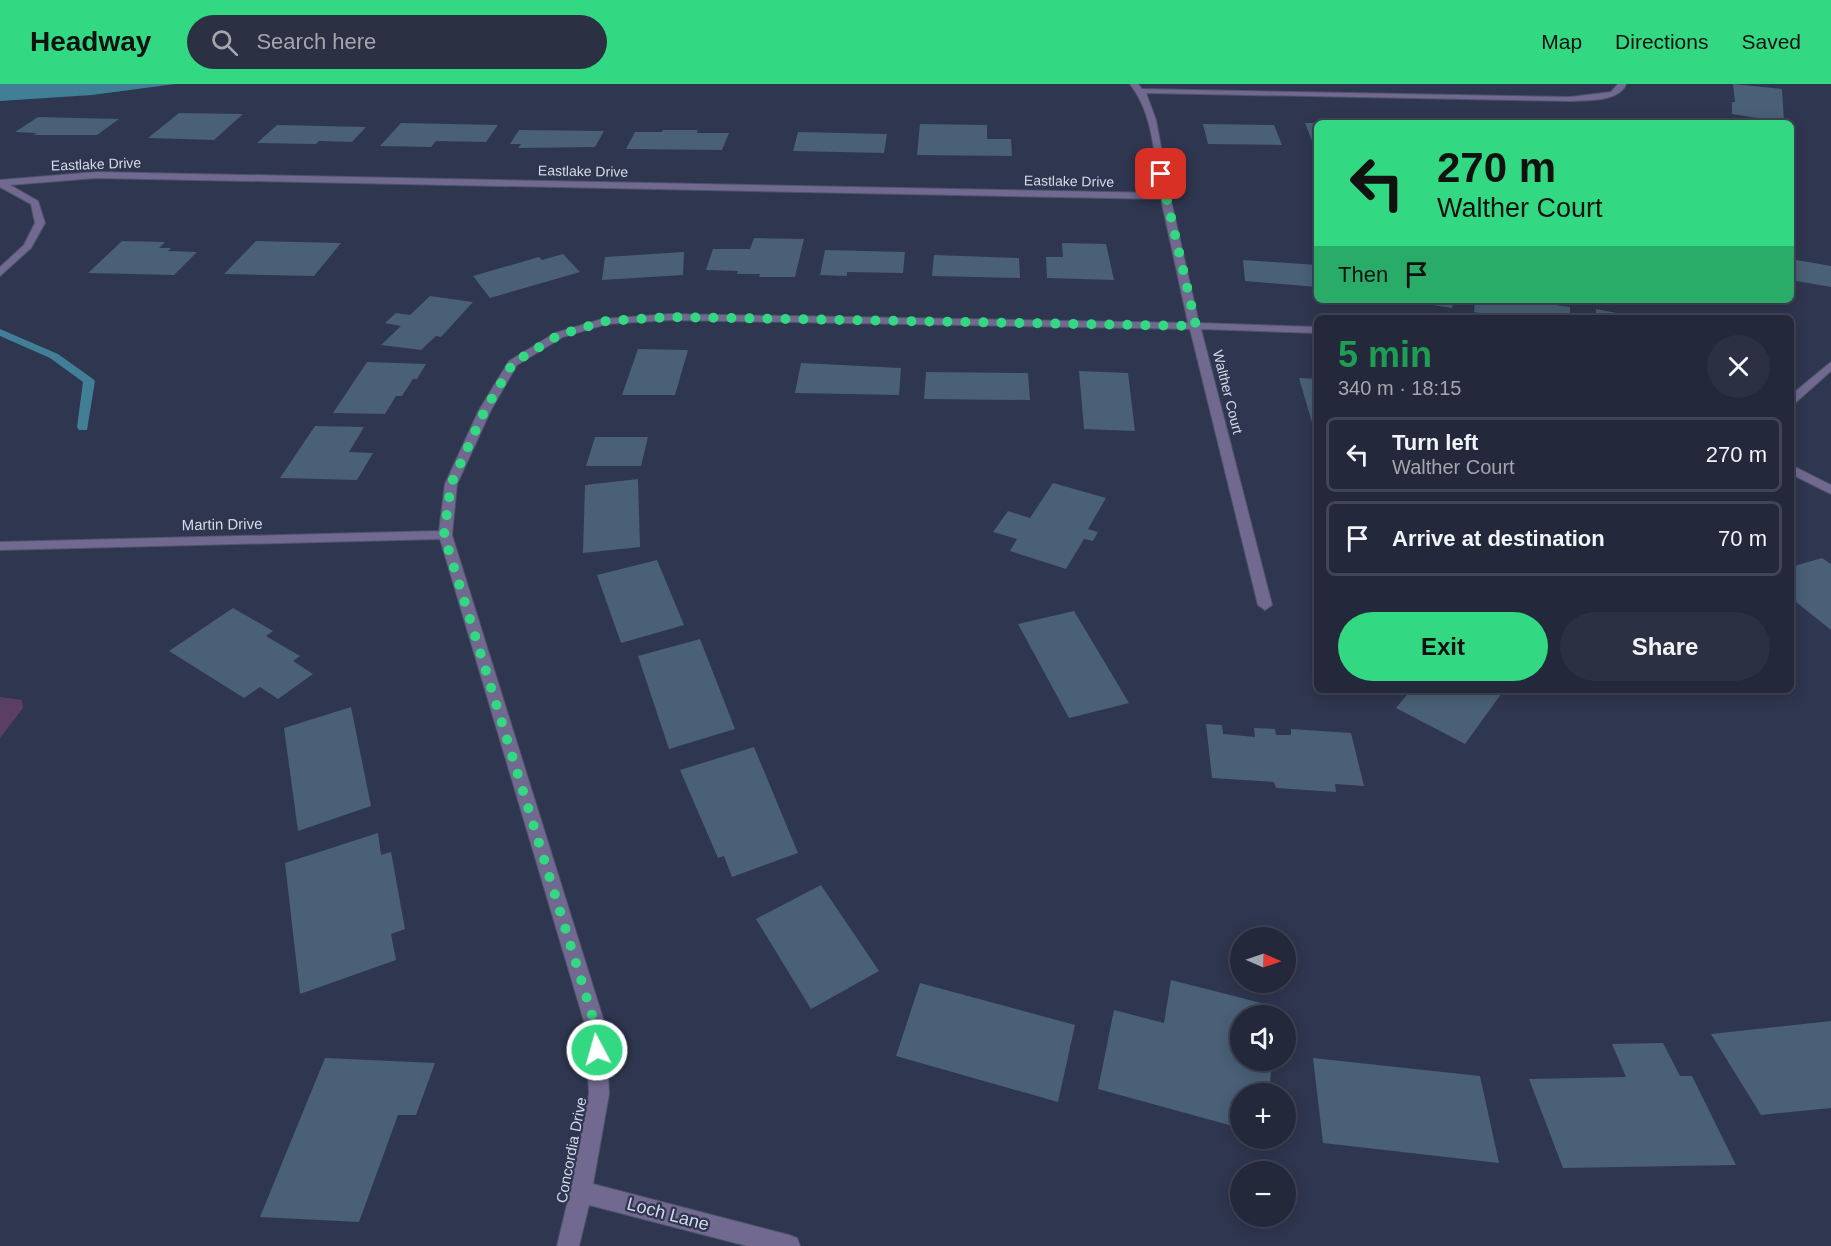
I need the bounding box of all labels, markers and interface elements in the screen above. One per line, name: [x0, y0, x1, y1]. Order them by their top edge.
search box: [187, 15, 607, 69]
text: Headway: [30, 26, 151, 57]
icon: search: [208, 26, 241, 59]
text: Search here: [256, 29, 376, 54]
text: Map: [1541, 30, 1582, 53]
text: Directions: [1615, 30, 1708, 53]
text: Saved: [1741, 30, 1801, 53]
icon: left: [1338, 144, 1416, 222]
text: 270 m: [1437, 144, 1556, 191]
pin: [1135, 148, 1186, 199]
street label: Eastlake Drive: [51, 154, 142, 174]
icon: arrive: [1144, 157, 1177, 190]
street label: Eastlake Drive: [538, 162, 628, 180]
street label: Eastlake Drive: [1024, 172, 1114, 190]
text: Walther Court: [1437, 193, 1603, 223]
icon: arrive: [1400, 258, 1433, 291]
text: Then: [1338, 262, 1388, 287]
text: 5 min: [1338, 334, 1432, 375]
button: close: [1707, 335, 1770, 398]
street label: Walther Court: [1210, 348, 1246, 436]
text: 340 m · 18:15: [1338, 377, 1461, 399]
text: Turn left: [1392, 430, 1478, 455]
icon: left: [1341, 438, 1374, 471]
text: 270 m: [1706, 442, 1767, 467]
text: Walther Court: [1392, 456, 1515, 478]
street label: Martin Drive: [181, 515, 263, 533]
icon: arrive: [1341, 522, 1374, 555]
text: Arrive at destination: [1392, 526, 1605, 551]
text: 70 m: [1718, 526, 1767, 551]
button: Exit: [1338, 612, 1548, 681]
button: Share: [1560, 612, 1770, 681]
north arrow: [1230, 927, 1296, 993]
map controls: [1230, 927, 1296, 1227]
button: sound: [1230, 1005, 1296, 1071]
position arrow: [565, 1018, 629, 1082]
button: +: [1230, 1083, 1296, 1149]
street label: Concordia Drive: [552, 1096, 590, 1204]
button: −: [1230, 1161, 1296, 1227]
street label: Loch Lane: [625, 1193, 711, 1235]

